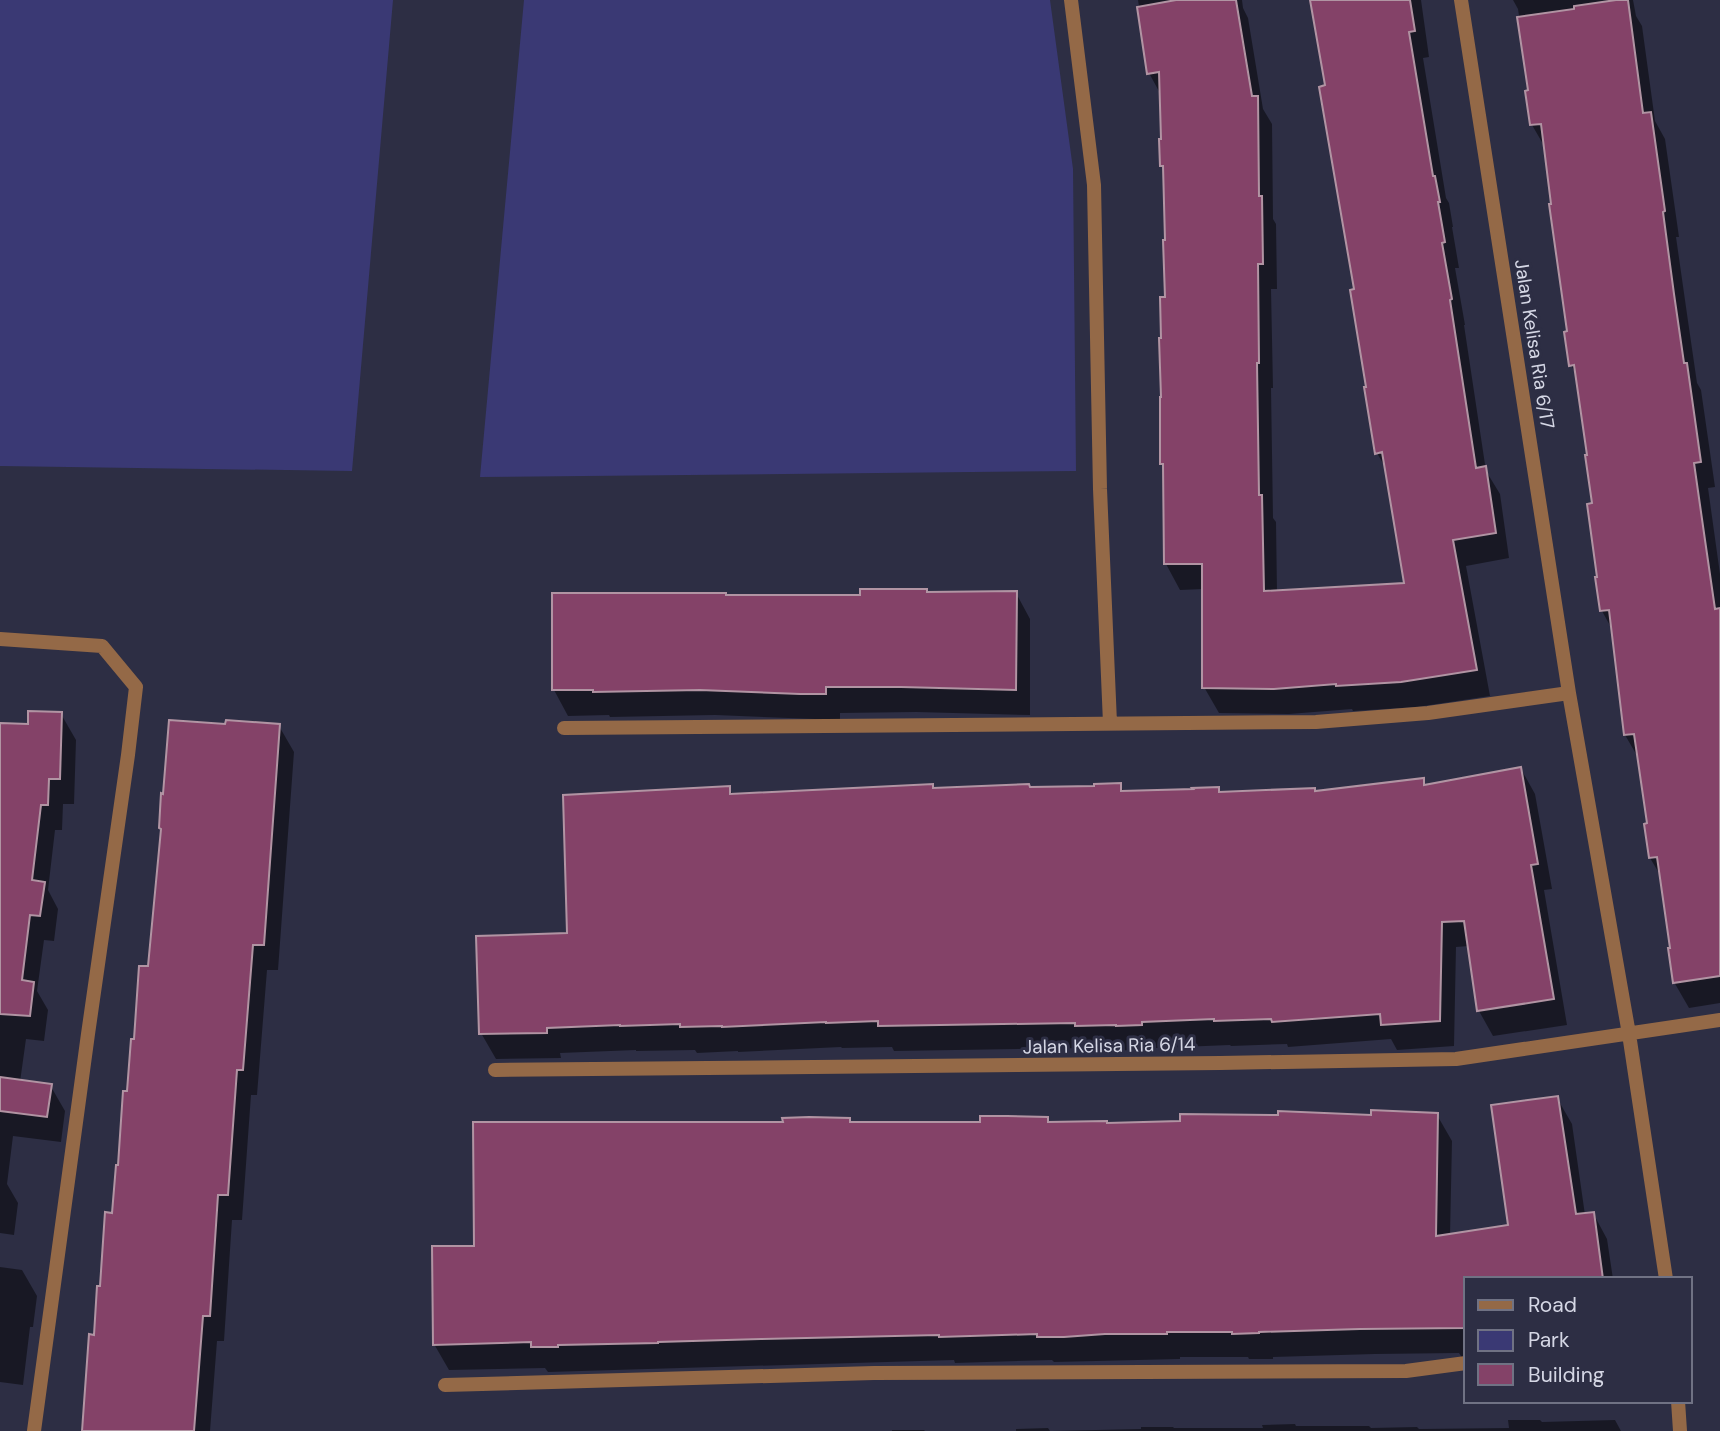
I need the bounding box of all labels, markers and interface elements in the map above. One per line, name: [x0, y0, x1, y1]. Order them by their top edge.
street label: Jalan Kelisa Ria 6/17: [1509, 258, 1560, 431]
street label: Jalan Kelisa Ria 6/14: [1022, 1031, 1196, 1060]
legend: [1464, 1277, 1692, 1403]
text: Road: [1528, 1291, 1577, 1319]
text: Park: [1528, 1326, 1570, 1354]
text: Building: [1528, 1361, 1605, 1389]

